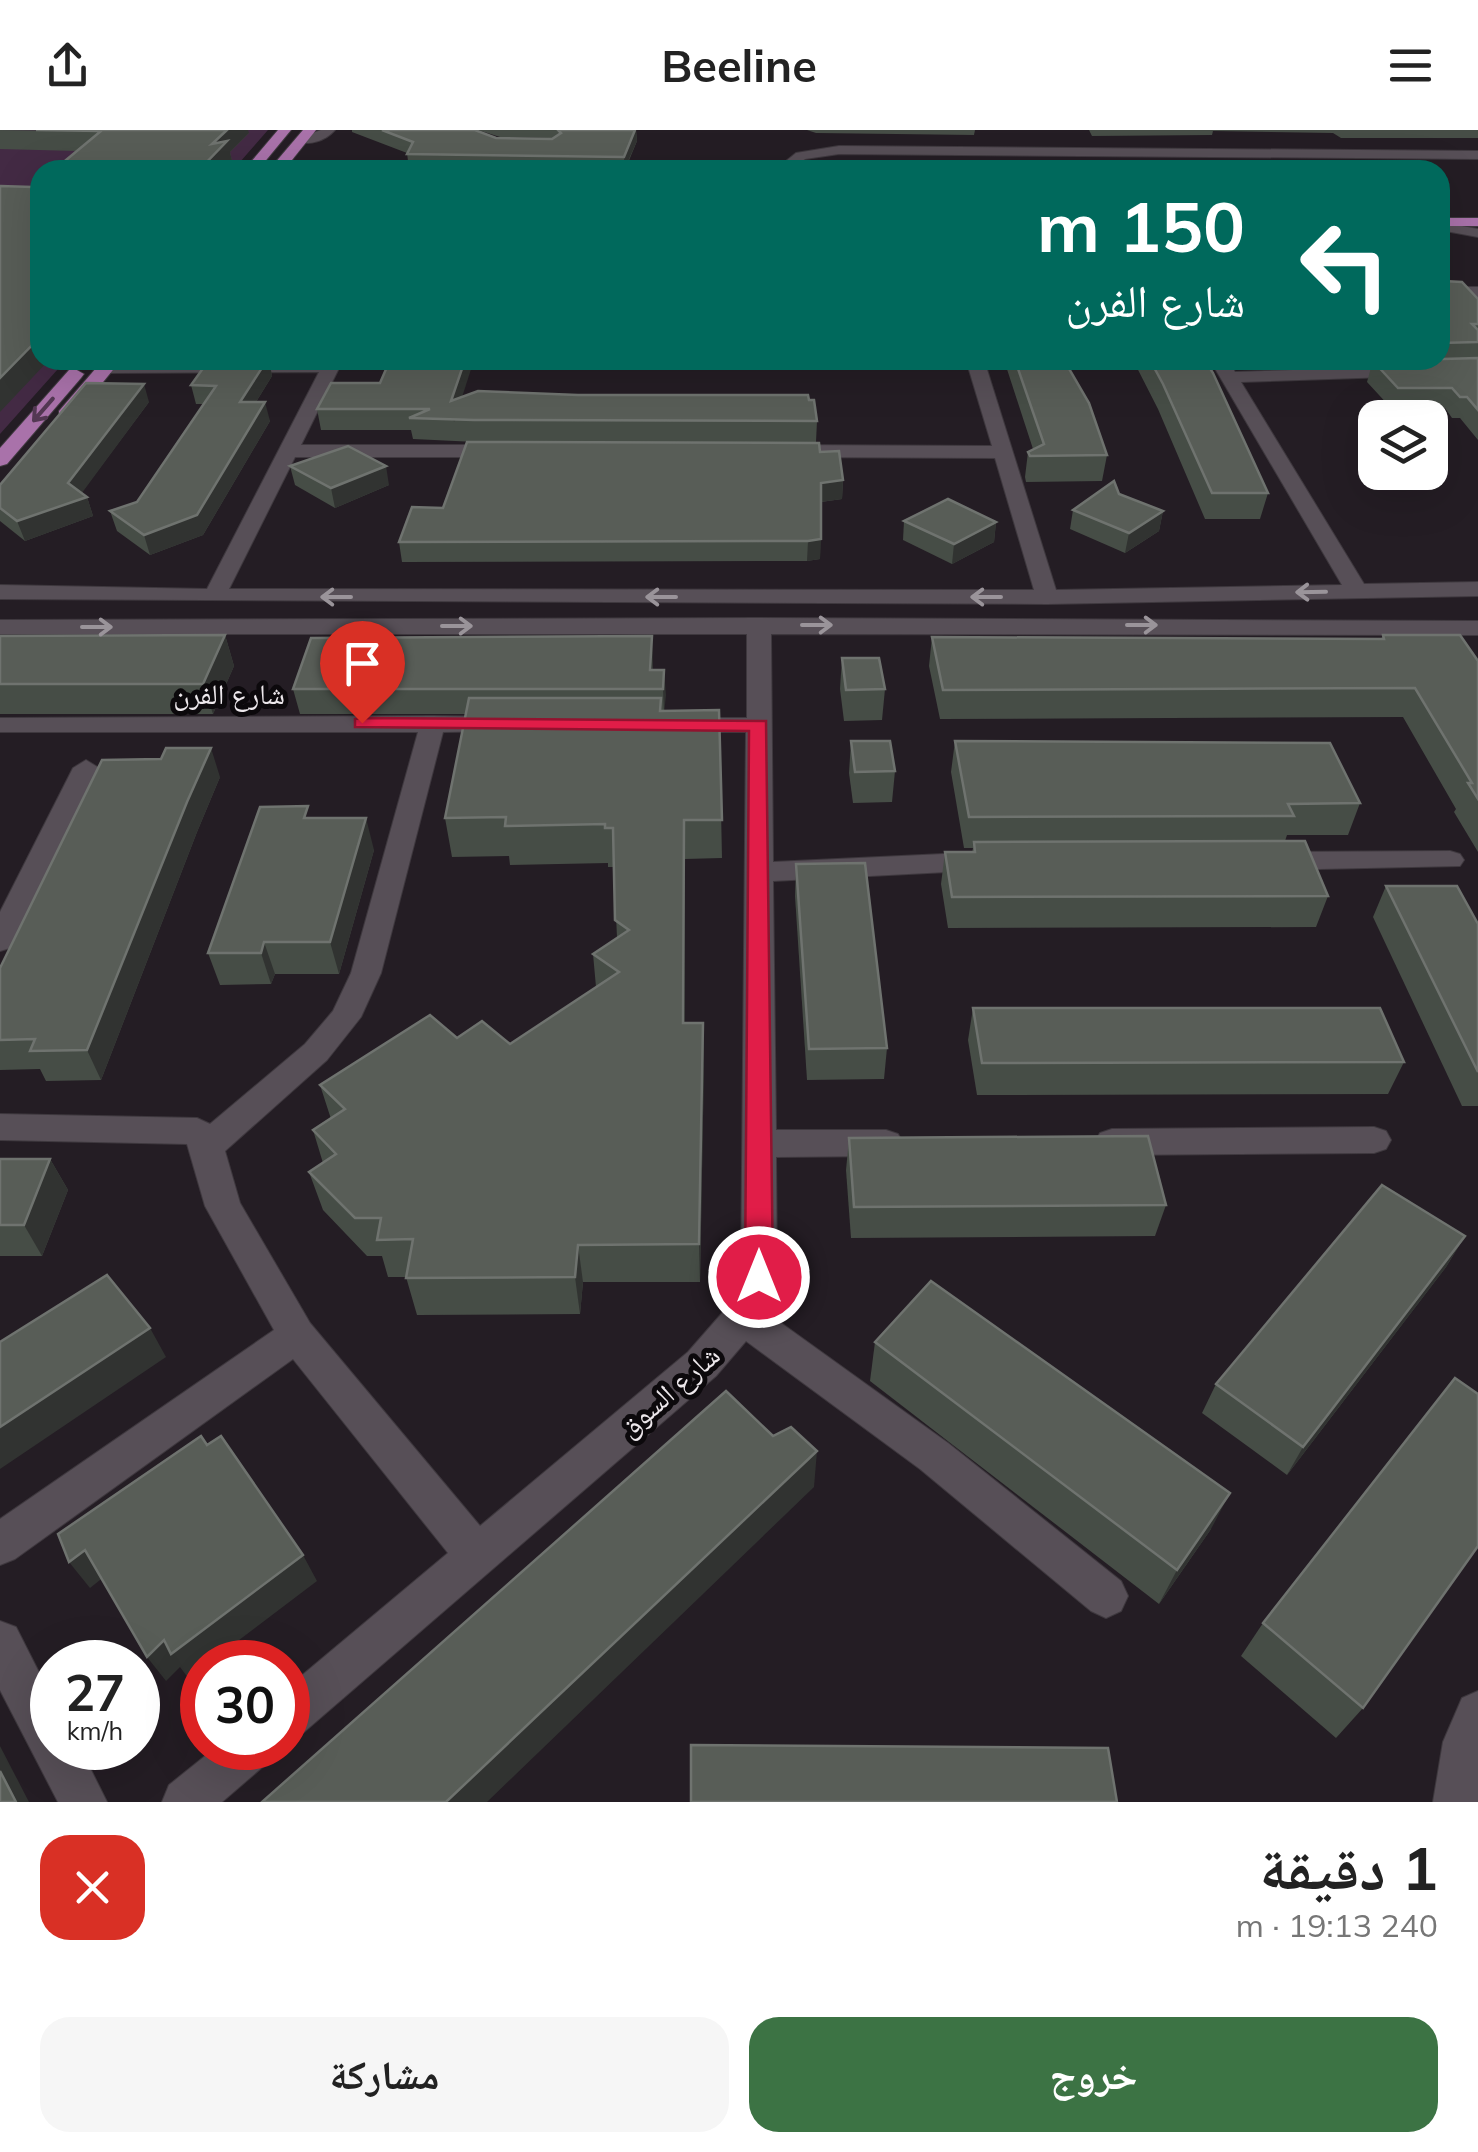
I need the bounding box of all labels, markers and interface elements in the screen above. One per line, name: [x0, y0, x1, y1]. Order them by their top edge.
text: Beeline: [661, 37, 817, 93]
icon: share: [40, 38, 95, 93]
icon: menu: [1383, 38, 1438, 93]
text: 150 m: [1037, 182, 1245, 270]
icon: left: [1280, 200, 1410, 330]
text: شارع الفرن: [1065, 272, 1245, 328]
one-way arrow: [32, 397, 55, 422]
map controls: [1358, 400, 1448, 490]
button: layers: [1358, 400, 1448, 490]
one-way arrow: [1295, 583, 1327, 602]
one-way arrow: [320, 587, 352, 606]
one-way arrow: [645, 588, 678, 606]
one-way arrow: [970, 588, 1002, 606]
one-way arrow: [440, 616, 473, 636]
one-way arrow: [800, 616, 833, 634]
one-way arrow: [1126, 616, 1158, 634]
one-way arrow: [80, 618, 113, 636]
pin: [320, 621, 405, 724]
icon: arrive: [335, 636, 390, 691]
street label: شارع الفرن: [173, 676, 285, 712]
position arrow: [707, 1225, 811, 1329]
street label: شارع السوق: [611, 1337, 727, 1445]
speed limit sign: 30: [180, 1640, 310, 1770]
text: 27: [65, 1661, 125, 1724]
text: km/h: [67, 1715, 123, 1746]
text: 1 دقيقة: [1260, 1830, 1438, 1905]
button: close: [40, 1835, 145, 1940]
text: 240 m · 19:13: [1236, 1905, 1438, 1945]
button: مشاركة: [40, 2017, 729, 2132]
button: خروج: [749, 2017, 1438, 2132]

